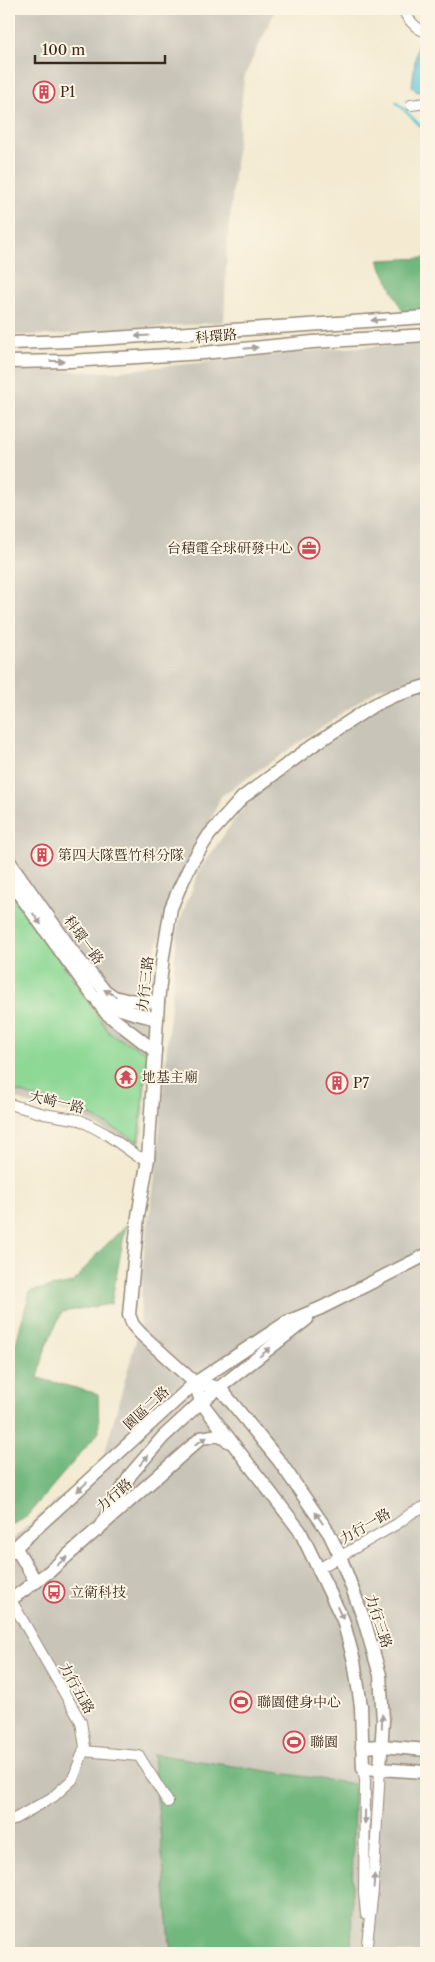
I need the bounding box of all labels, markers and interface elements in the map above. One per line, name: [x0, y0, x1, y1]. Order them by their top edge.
scale bar: [35, 32, 165, 64]
text: 100 m: [42, 40, 85, 59]
building icon: P1: [32, 80, 56, 104]
place label: P1: [60, 83, 75, 101]
one-way arrow: [369, 316, 385, 324]
street label: 科環路: [194, 325, 238, 347]
one-way arrow: [134, 332, 150, 340]
one-way arrow: [243, 344, 259, 352]
one-way arrow: [50, 357, 66, 365]
office icon: 台積電全球研發中心: [297, 536, 321, 560]
place label: 台積電全球研發中心: [167, 539, 293, 557]
building icon: 第四大隊暨竹科分隊: [30, 843, 54, 867]
place label: 第四大隊暨竹科分隊: [58, 846, 184, 864]
one-way arrow: [32, 912, 42, 926]
street label: 科環一路: [60, 912, 108, 968]
street label: 力行三路: [133, 955, 157, 1013]
one-way arrow: [104, 989, 117, 998]
temple icon: 地基主廟: [114, 1065, 138, 1089]
place label: 地基主廟: [142, 1068, 198, 1086]
building icon: P7: [325, 1071, 349, 1095]
place label: P7: [353, 1074, 369, 1092]
street label: 大崎一路: [28, 1087, 86, 1117]
one-way arrow: [258, 1347, 271, 1358]
street label: 園區二路: [119, 1382, 173, 1434]
one-way arrow: [193, 1437, 208, 1445]
one-way arrow: [138, 1454, 149, 1467]
street label: 力行路: [92, 1474, 136, 1516]
one-way arrow: [76, 1481, 88, 1493]
street label: 力行一路: [336, 1504, 394, 1548]
one-way arrow: [314, 1511, 324, 1525]
one-way arrow: [55, 1555, 67, 1567]
bus stop icon: 立衛科技: [42, 1580, 66, 1604]
place label: 立衛科技: [70, 1583, 126, 1601]
street label: 力行三路: [362, 1592, 396, 1650]
one-way arrow: [336, 1606, 344, 1620]
street label: 力行五路: [56, 1659, 98, 1717]
sports icon: 聯園健身中心: [229, 1690, 253, 1714]
place label: 聯園健身中心: [257, 1693, 341, 1711]
one-way arrow: [379, 1712, 387, 1728]
sports icon: 聯園: [282, 1730, 306, 1754]
place label: 聯園: [310, 1733, 338, 1751]
one-way arrow: [361, 1809, 369, 1825]
one-way arrow: [370, 1873, 378, 1889]

